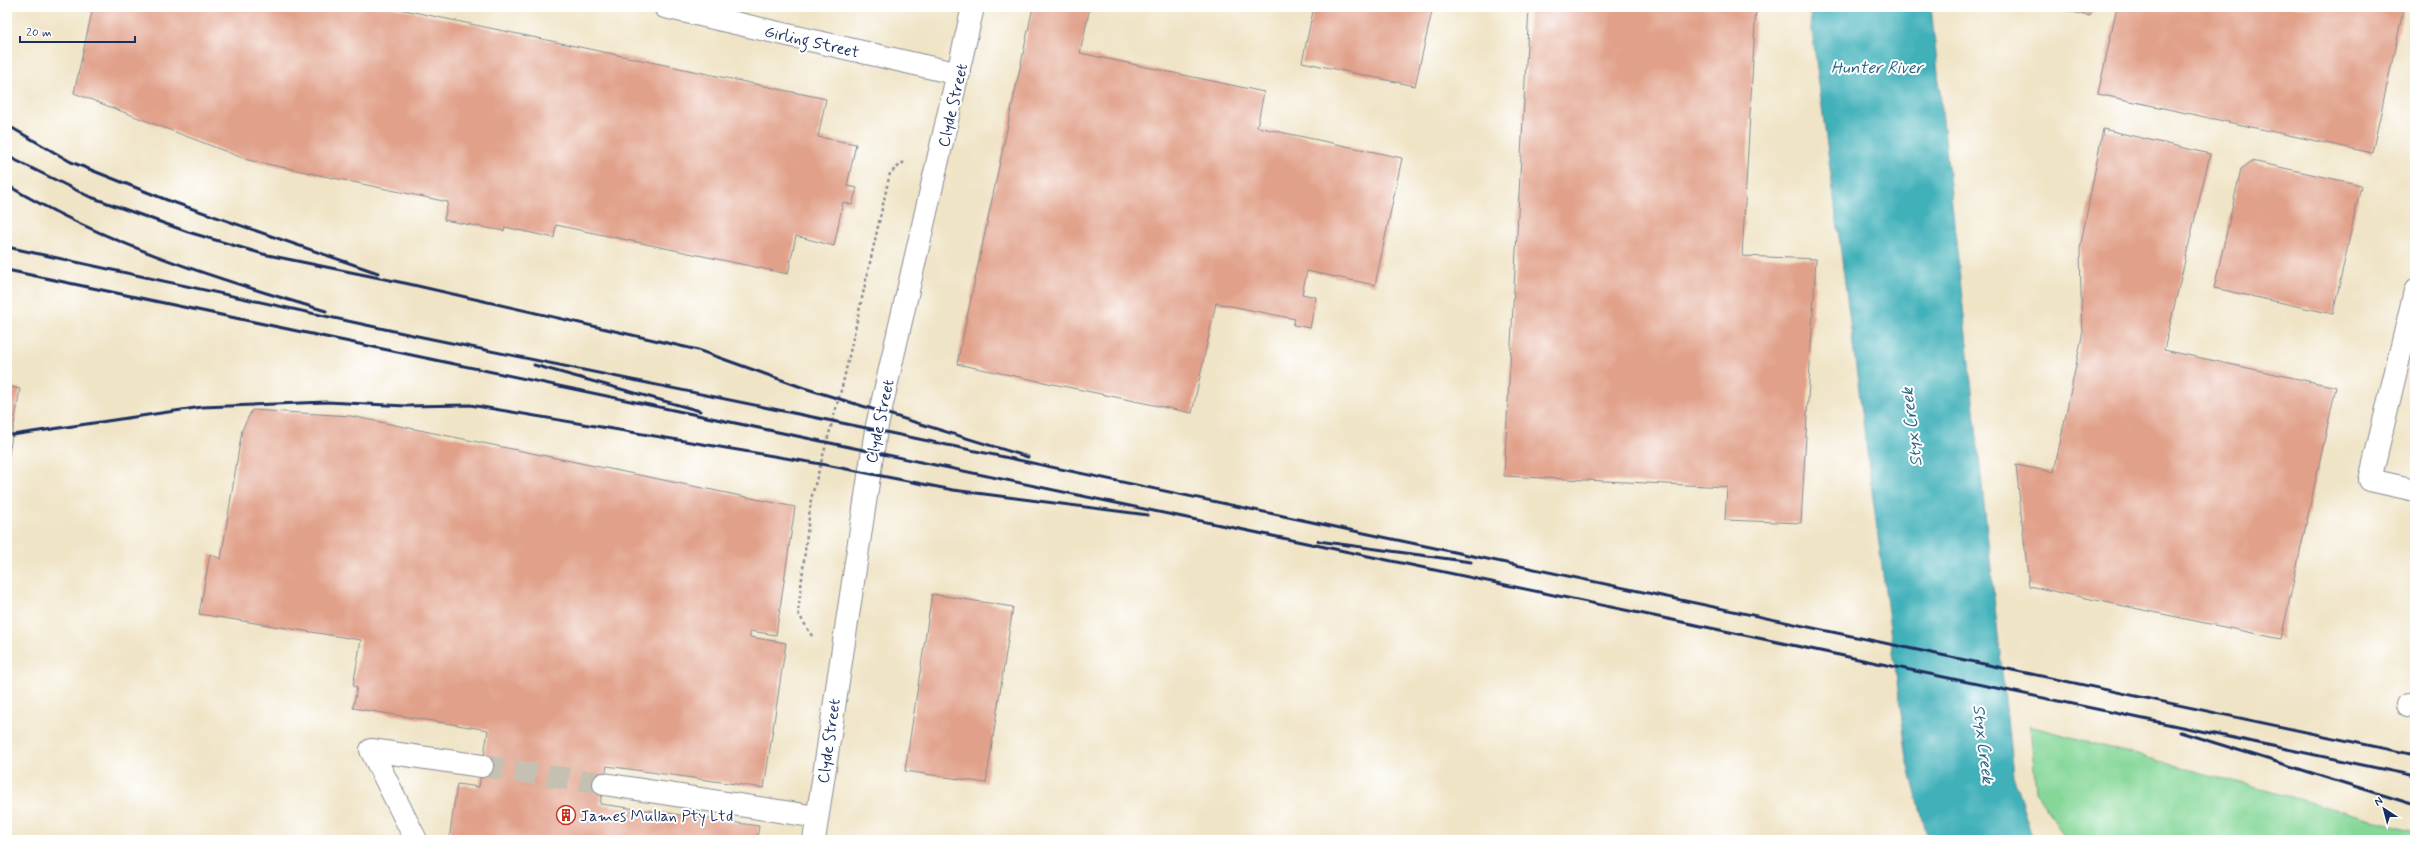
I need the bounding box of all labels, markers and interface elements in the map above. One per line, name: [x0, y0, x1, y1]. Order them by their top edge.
scale bar: [20, 18, 135, 44]
street label: Girling Street: [762, 21, 862, 65]
text: 20 m: [26, 25, 52, 41]
water label: Hunter River: [1831, 57, 1925, 79]
street label: Clyde Street: [934, 61, 973, 149]
street label: Clyde Street: [861, 377, 900, 465]
water label: Styx Creek: [1896, 385, 1928, 468]
street label: Clyde Street: [813, 698, 846, 785]
water label: Styx Creek: [1967, 703, 1999, 786]
north arrow: [2364, 789, 2404, 829]
text: N: [2372, 794, 2386, 810]
building icon: James Mullan Pty Ltd: [555, 804, 577, 826]
place label: James Mullan Pty Ltd: [580, 806, 733, 827]

